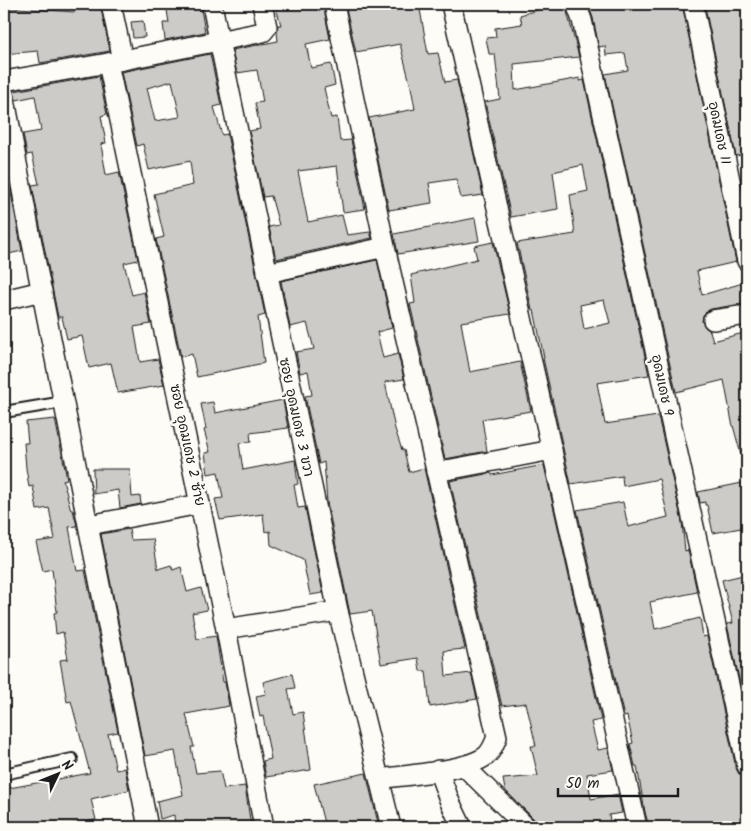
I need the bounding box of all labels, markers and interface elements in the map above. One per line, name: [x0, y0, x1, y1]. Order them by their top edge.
street label: อุดมเดช 11: [702, 100, 736, 167]
street label: อุดมเดช 9: [645, 353, 679, 418]
street label: ซอย อุดมเดช 3 ขวา: [273, 356, 319, 479]
street label: ซอย อุดมเดช 2 ซ้าย: [163, 382, 211, 508]
north arrow: [32, 748, 82, 798]
text: N: [56, 755, 78, 777]
scale bar: [558, 766, 678, 798]
text: 50 m: [566, 772, 600, 796]

